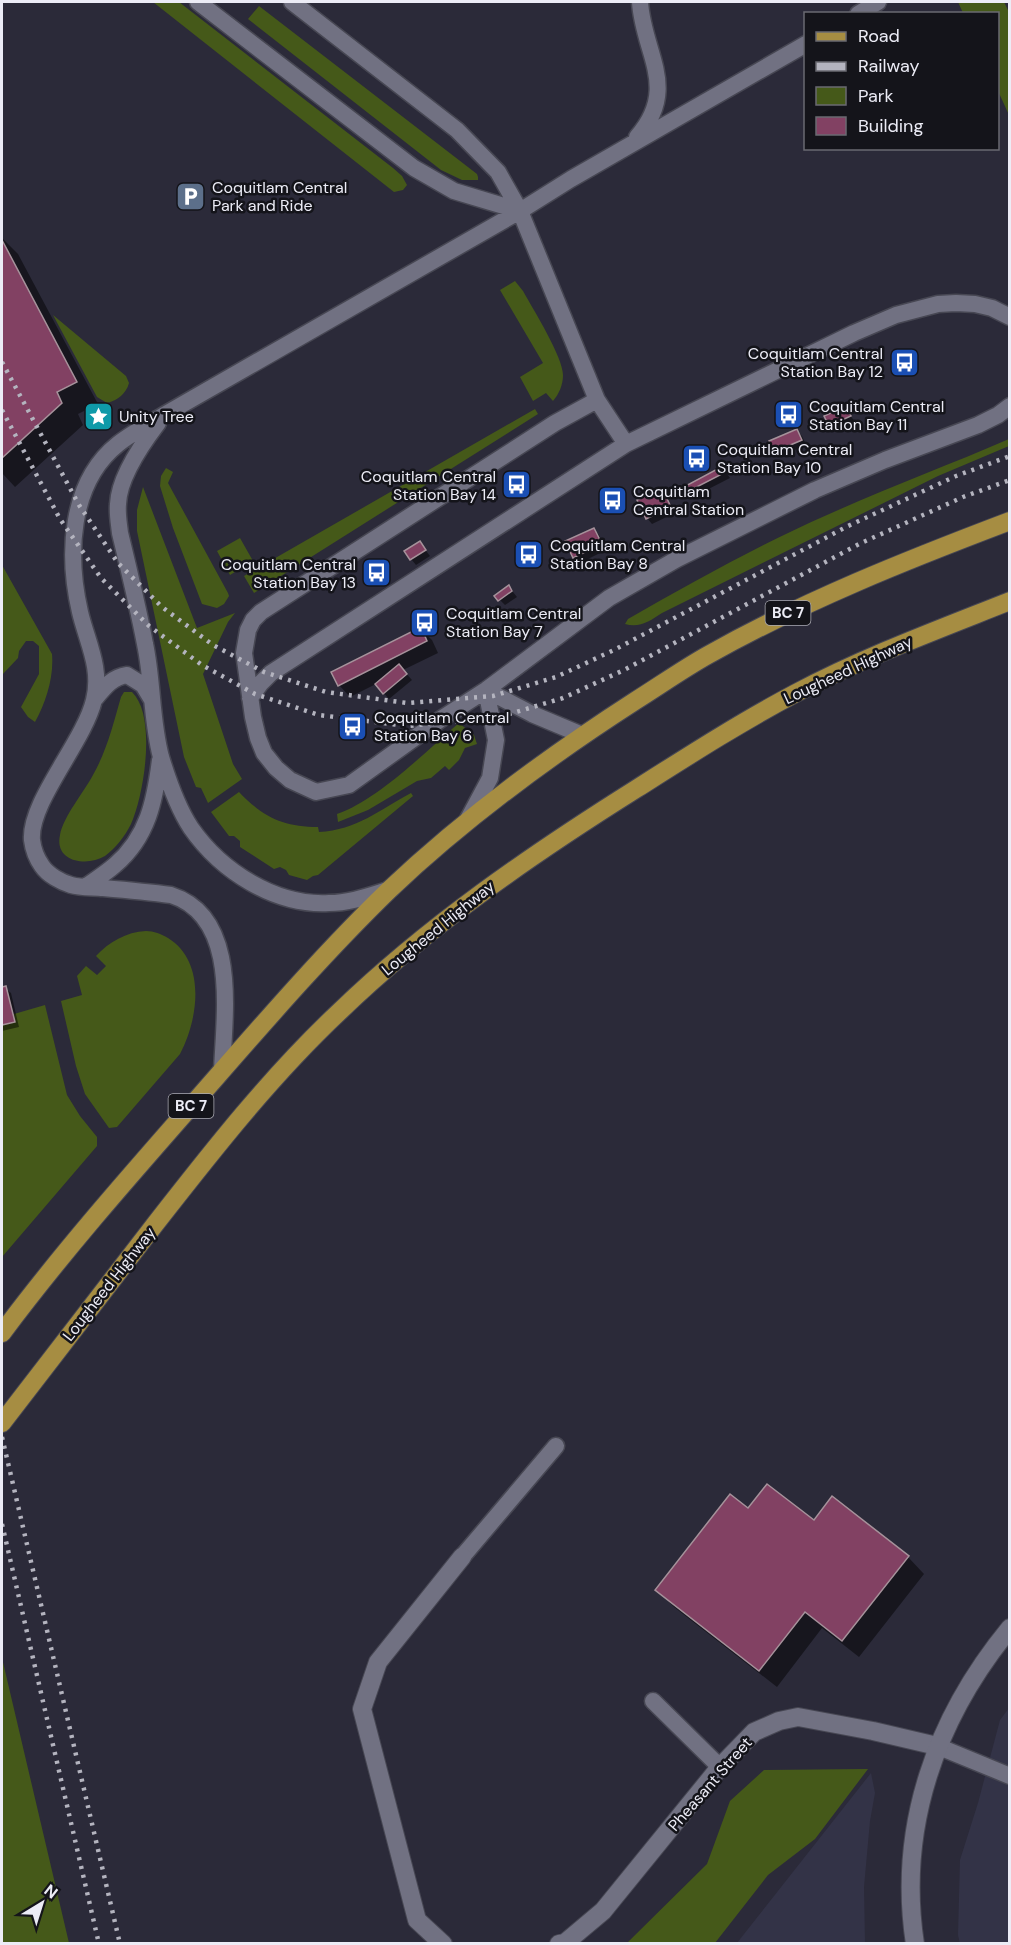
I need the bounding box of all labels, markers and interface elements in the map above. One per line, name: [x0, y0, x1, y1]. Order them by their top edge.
legend: [804, 12, 999, 150]
text: Road: [858, 24, 900, 48]
text: Railway: [858, 54, 920, 78]
text: Park: [858, 84, 894, 108]
text: Building: [858, 114, 923, 138]
place label: Coquitlam Central Park and Ride: [212, 177, 347, 216]
parking icon: Coquitlam Central Park and Ride: [175, 180, 207, 212]
place label: Coquitlam Central Station Bay 12: [748, 343, 883, 382]
bus stop icon: Coquitlam Central Station Bay 12: [888, 346, 920, 378]
place label: Coquitlam Central Station Bay 11: [809, 396, 944, 435]
bus stop icon: Coquitlam Central Station Bay 11: [772, 399, 804, 431]
place icon: Unity Tree: [82, 400, 114, 432]
place label: Unity Tree: [119, 406, 194, 427]
place label: Coquitlam Central Station Bay 10: [717, 439, 852, 478]
bus stop icon: Coquitlam Central Station Bay 10: [680, 442, 712, 474]
place label: Coquitlam Central Station Bay 14: [361, 466, 496, 505]
bus stop icon: Coquitlam Central Station Bay 14: [501, 469, 533, 501]
place label: Coquitlam Central Station: [633, 481, 744, 520]
bus stop icon: Coquitlam Central Station: [596, 484, 628, 516]
place label: Coquitlam Central Station Bay 8: [550, 535, 685, 574]
bus stop icon: Coquitlam Central Station Bay 8: [513, 538, 545, 570]
place label: Coquitlam Central Station Bay 13: [221, 554, 356, 593]
bus stop icon: Coquitlam Central Station Bay 13: [361, 557, 393, 589]
road number: BC 7: [766, 601, 810, 625]
place label: Coquitlam Central Station Bay 7: [446, 603, 581, 642]
bus stop icon: Coquitlam Central Station Bay 7: [409, 606, 441, 638]
street label: Lougheed Highway: [780, 631, 916, 709]
place label: Coquitlam Central Station Bay 6: [374, 707, 509, 746]
bus stop icon: Coquitlam Central Station Bay 6: [337, 710, 369, 742]
street label: Lougheed Highway: [377, 876, 499, 980]
road number: BC 7: [168, 1094, 213, 1118]
street label: Lougheed Highway: [58, 1222, 160, 1345]
street label: Pheasant Street: [663, 1733, 757, 1835]
north arrow: [12, 1873, 72, 1933]
text: N: [40, 1880, 62, 1903]

